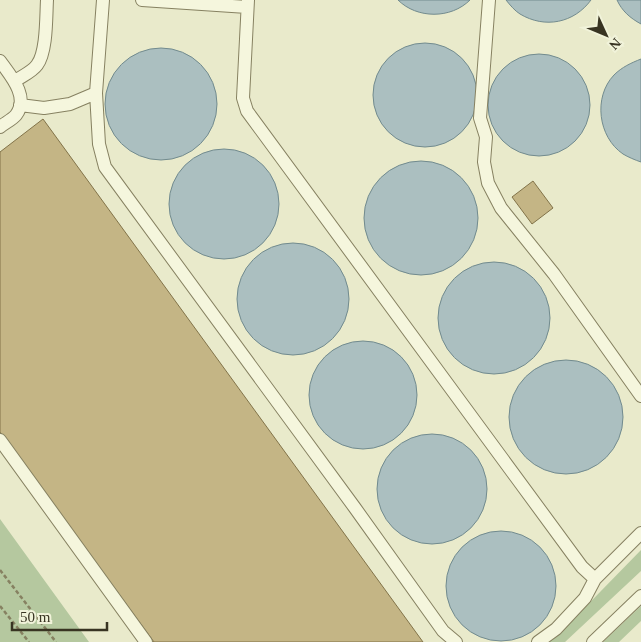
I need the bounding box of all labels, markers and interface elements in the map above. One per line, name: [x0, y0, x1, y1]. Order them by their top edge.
north arrow: [581, 10, 631, 60]
text: N: [606, 35, 624, 53]
scale bar: [12, 600, 108, 632]
text: 50 m: [20, 609, 51, 625]

